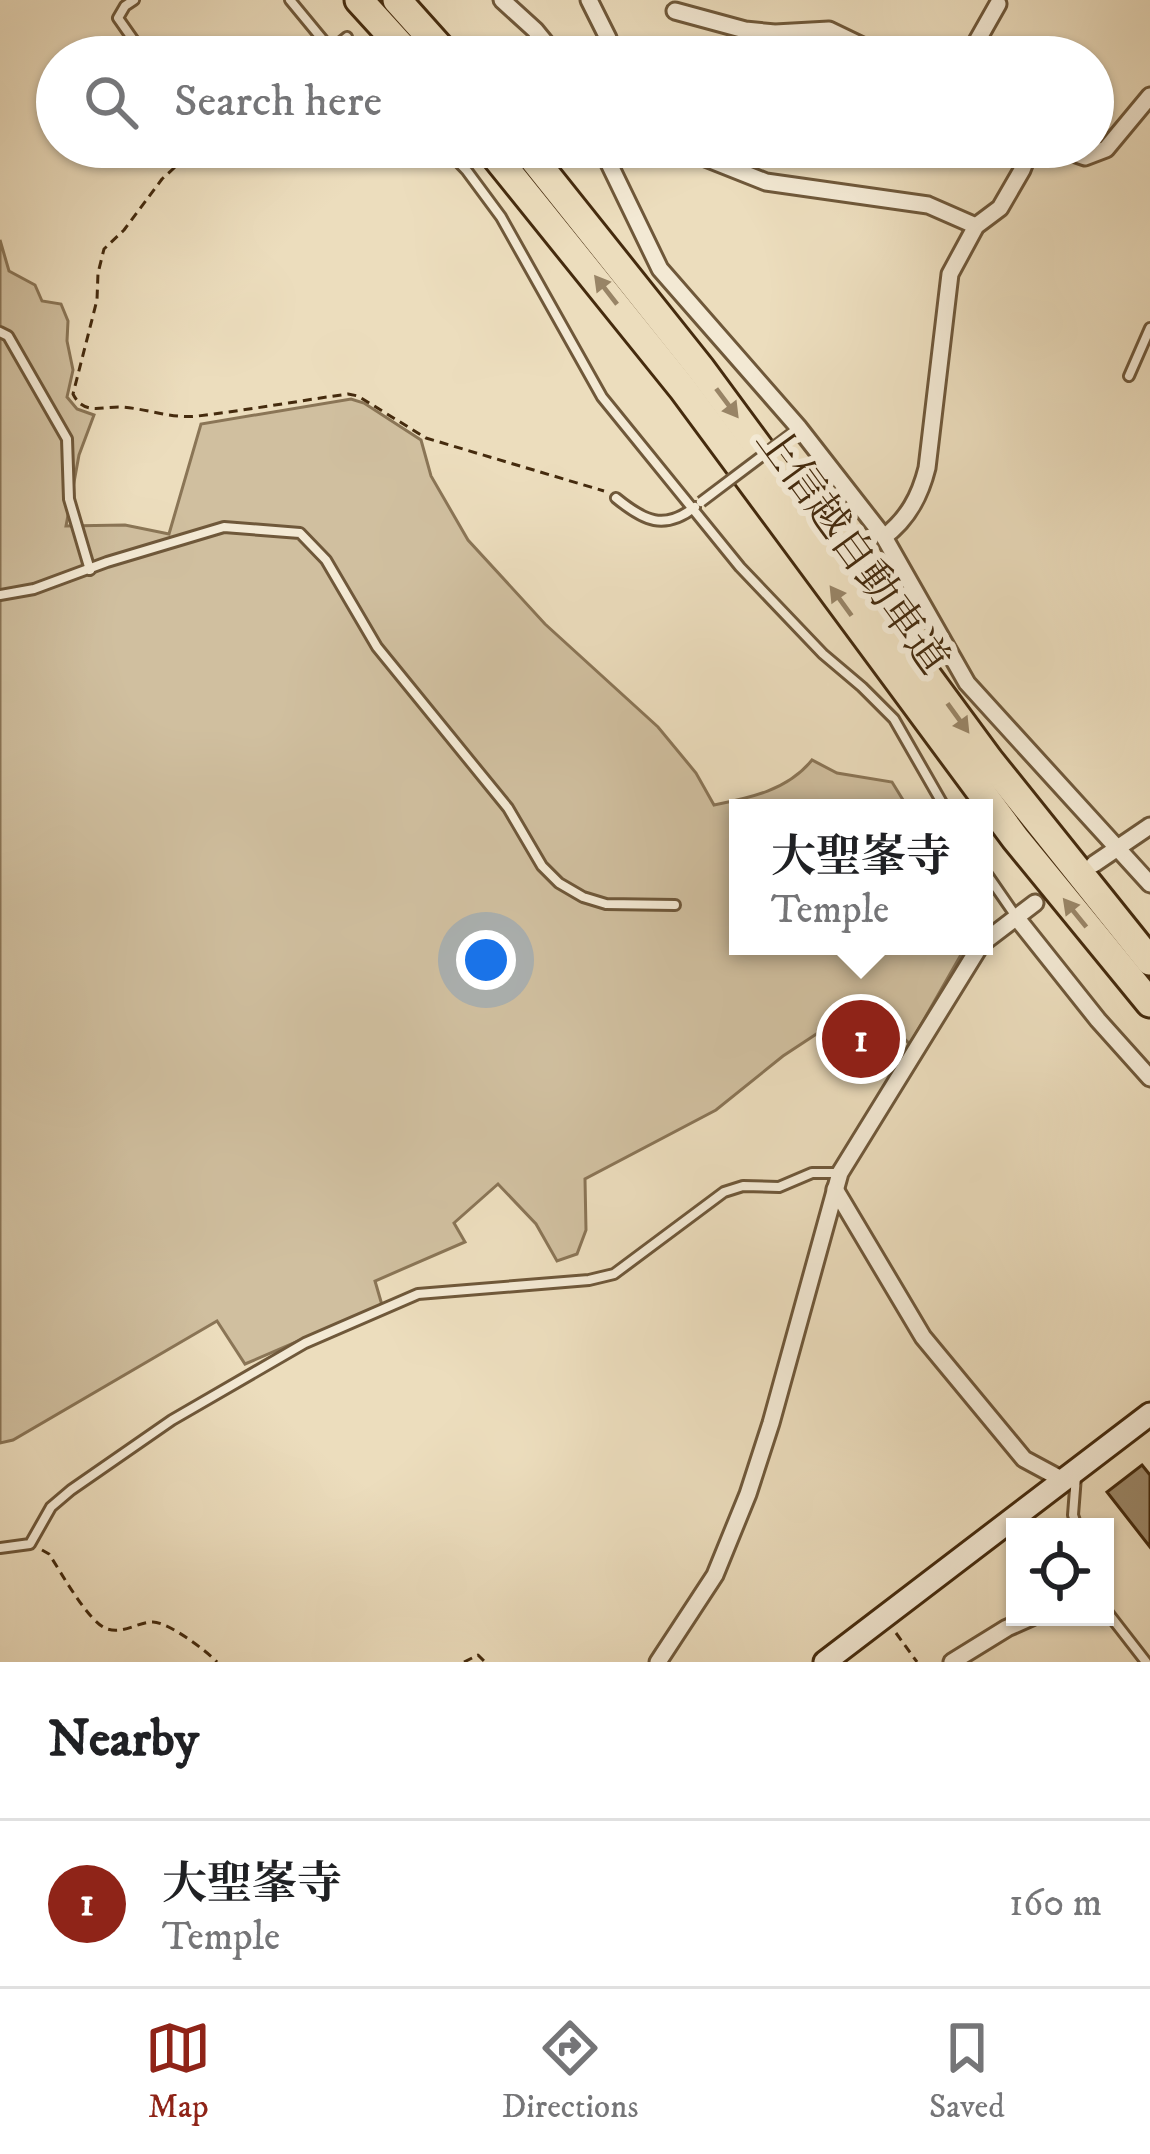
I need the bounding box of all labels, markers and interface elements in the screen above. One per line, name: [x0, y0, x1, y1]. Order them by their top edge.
search box: [36, 36, 1114, 168]
icon: search: [78, 69, 144, 135]
text: Search here: [174, 74, 382, 130]
one-way arrow: [594, 275, 619, 306]
one-way arrow: [715, 387, 739, 419]
street label: 上信越自動車道: [744, 417, 959, 685]
one-way arrow: [829, 585, 853, 617]
one-way arrow: [945, 702, 969, 733]
popup: [729, 799, 993, 955]
text: 大聖峯寺: [771, 830, 951, 886]
text: Temple: [771, 886, 889, 935]
one-way arrow: [1063, 898, 1088, 929]
your location: [456, 930, 516, 990]
pin: 1: [822, 994, 900, 1084]
map controls: [1006, 1518, 1114, 1626]
button: locate: [1006, 1518, 1114, 1626]
text: Nearby: [48, 1708, 199, 1772]
text: 大聖峯寺: [162, 1857, 342, 1913]
text: 1: [80, 1879, 94, 1928]
text: 160 m: [1009, 1879, 1102, 1928]
text: Temple: [162, 1913, 280, 1962]
tab: Map: [145, 2015, 211, 2128]
tab: Directions: [502, 2015, 638, 2128]
tab: Saved: [929, 2015, 1005, 2128]

